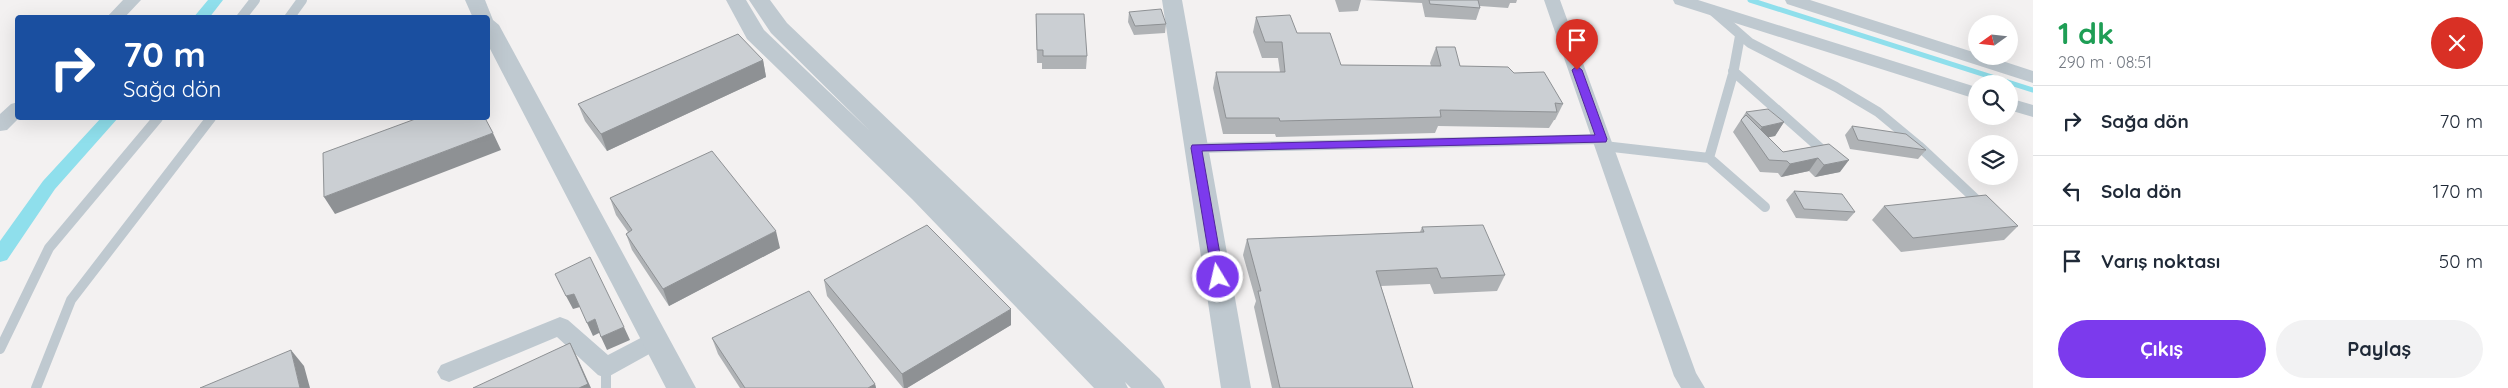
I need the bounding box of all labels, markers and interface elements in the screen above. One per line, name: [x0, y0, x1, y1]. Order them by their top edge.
text: 1 dk: [2058, 14, 2114, 52]
north arrow: [1968, 15, 2018, 65]
map controls: [1968, 15, 2018, 185]
button: close: [2431, 17, 2483, 69]
pin: [1556, 19, 1598, 70]
icon: arrive: [1563, 26, 1591, 54]
text: 70 m: [123, 32, 206, 76]
icon: right: [40, 35, 105, 100]
text: 290 m · 08:51: [2058, 52, 2152, 72]
text: Sağa dön: [123, 75, 221, 103]
button: search: [1968, 75, 2018, 125]
icon: right: [2058, 107, 2086, 135]
text: Sağa dön: [2101, 109, 2189, 133]
text: 70 m: [2439, 109, 2483, 133]
button: layers: [1968, 135, 2018, 185]
icon: left: [2058, 177, 2086, 205]
text: Sola dön: [2101, 179, 2182, 203]
text: 170 m: [2432, 179, 2483, 203]
icon: arrive: [2058, 247, 2086, 275]
text: Varış noktası: [2101, 249, 2220, 273]
text: 50 m: [2439, 249, 2483, 273]
position arrow: [1191, 250, 1243, 302]
button: Çıkış: [2058, 320, 2266, 378]
button: Paylaş: [2276, 320, 2483, 378]

